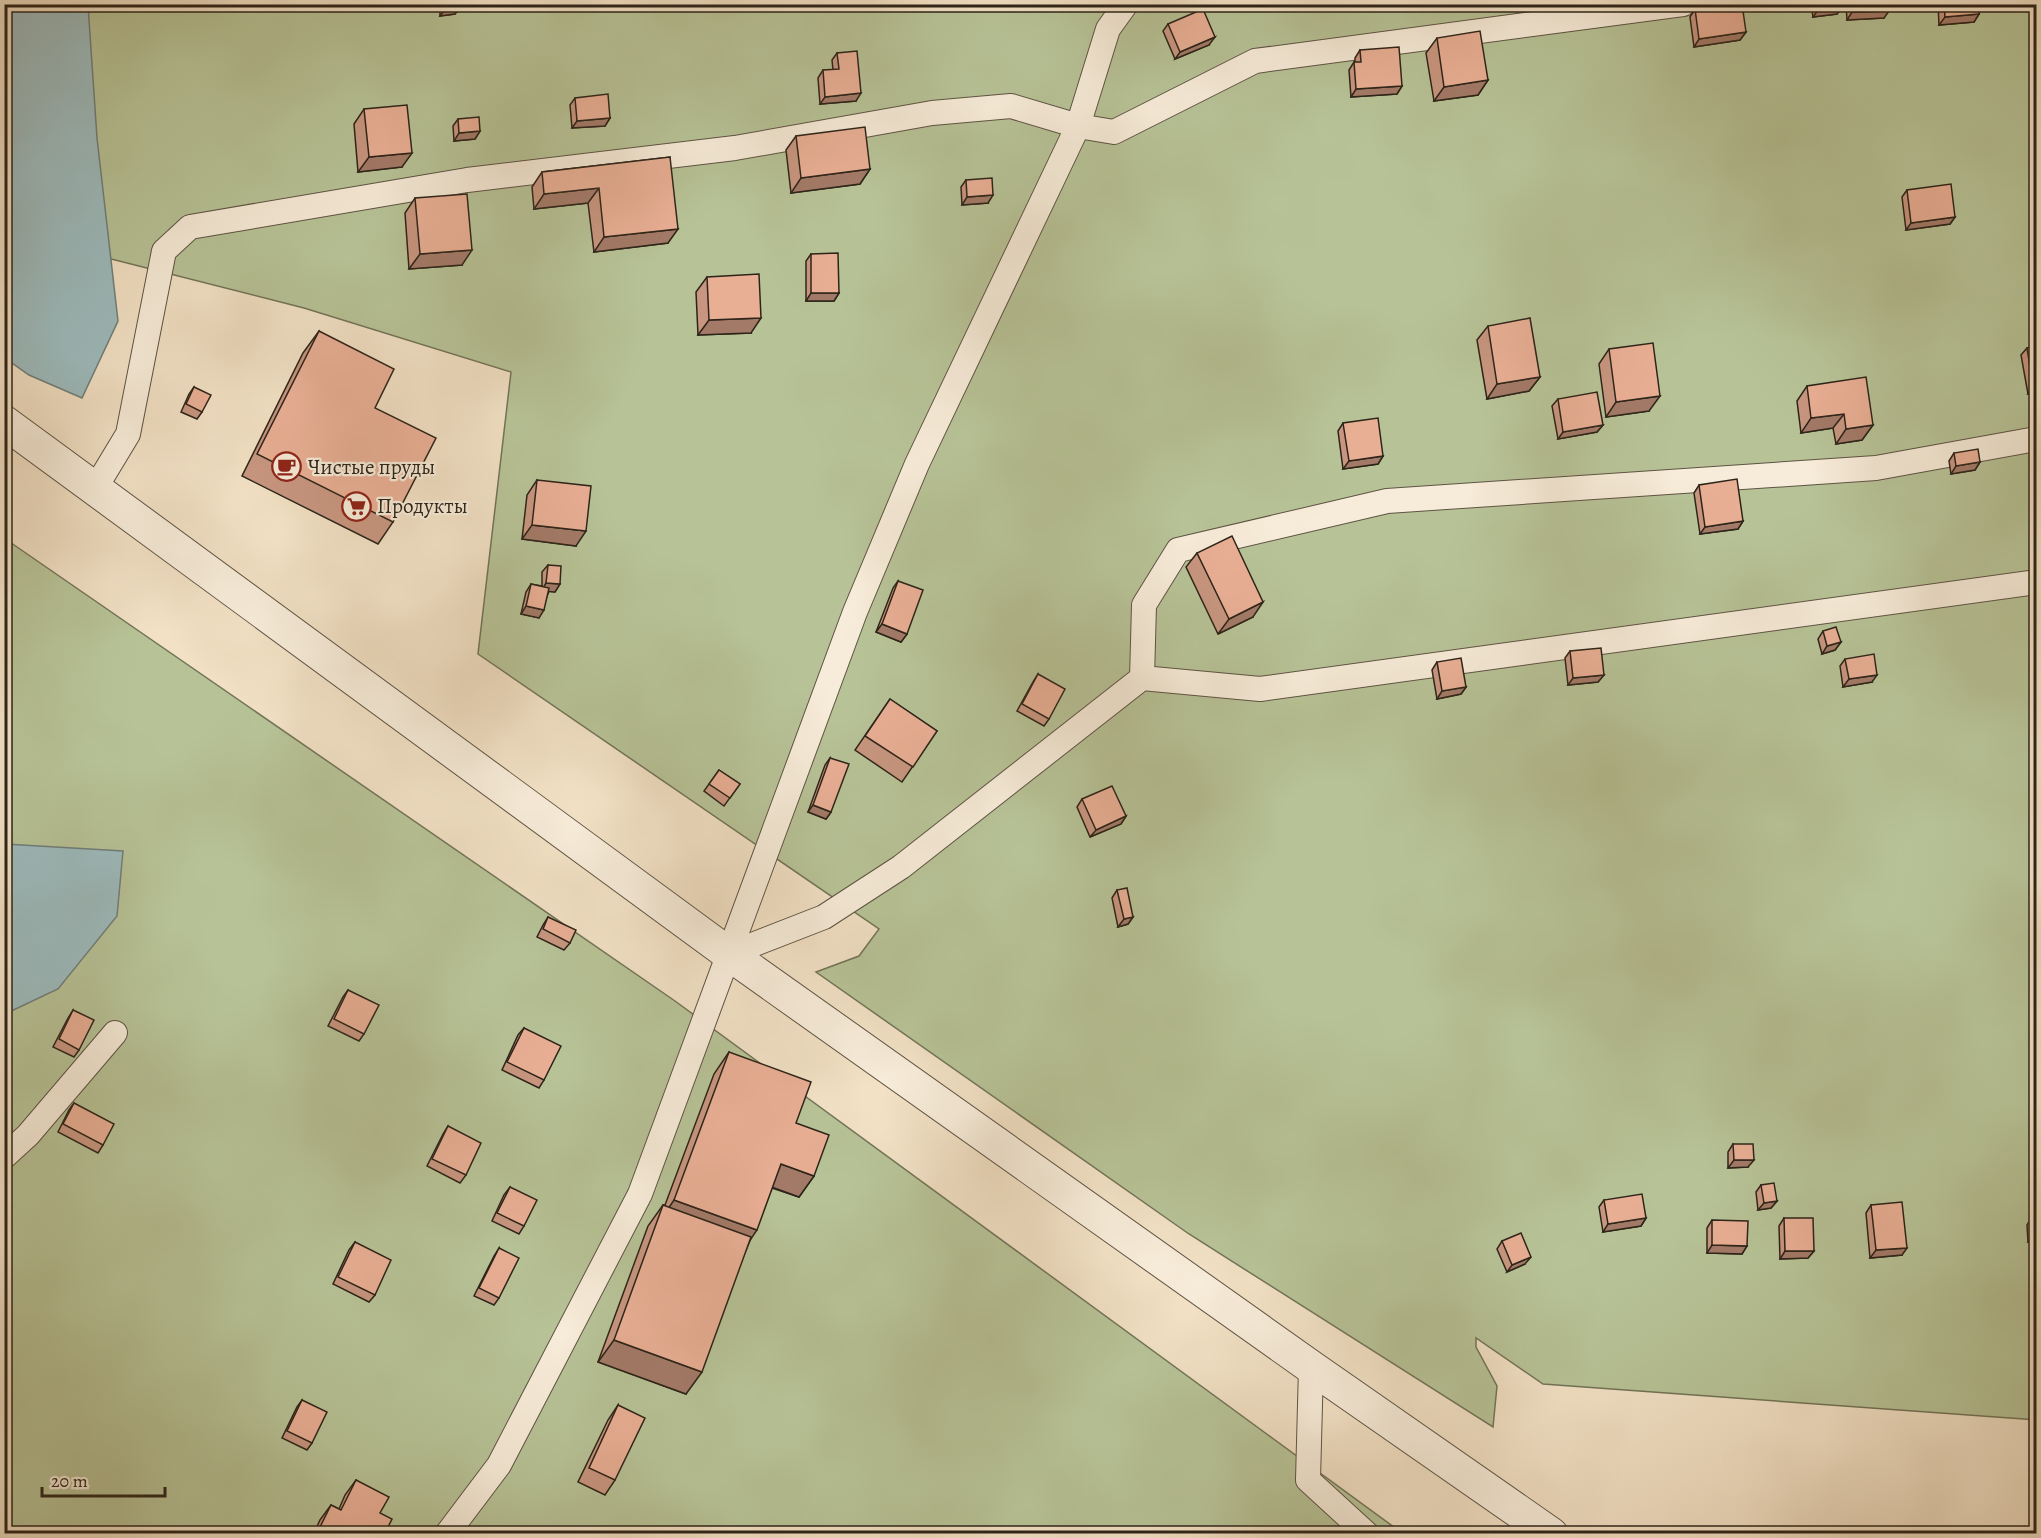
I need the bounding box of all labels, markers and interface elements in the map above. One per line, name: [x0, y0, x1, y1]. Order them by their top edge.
cafe icon: Чистые пруды: [271, 451, 303, 483]
place label: Чистые пруды: [308, 453, 435, 481]
supermarket icon: Продукты: [340, 490, 372, 522]
place label: Продукты: [377, 492, 468, 520]
scale bar: [42, 1460, 165, 1498]
text: 20 m: [51, 1469, 88, 1493]

